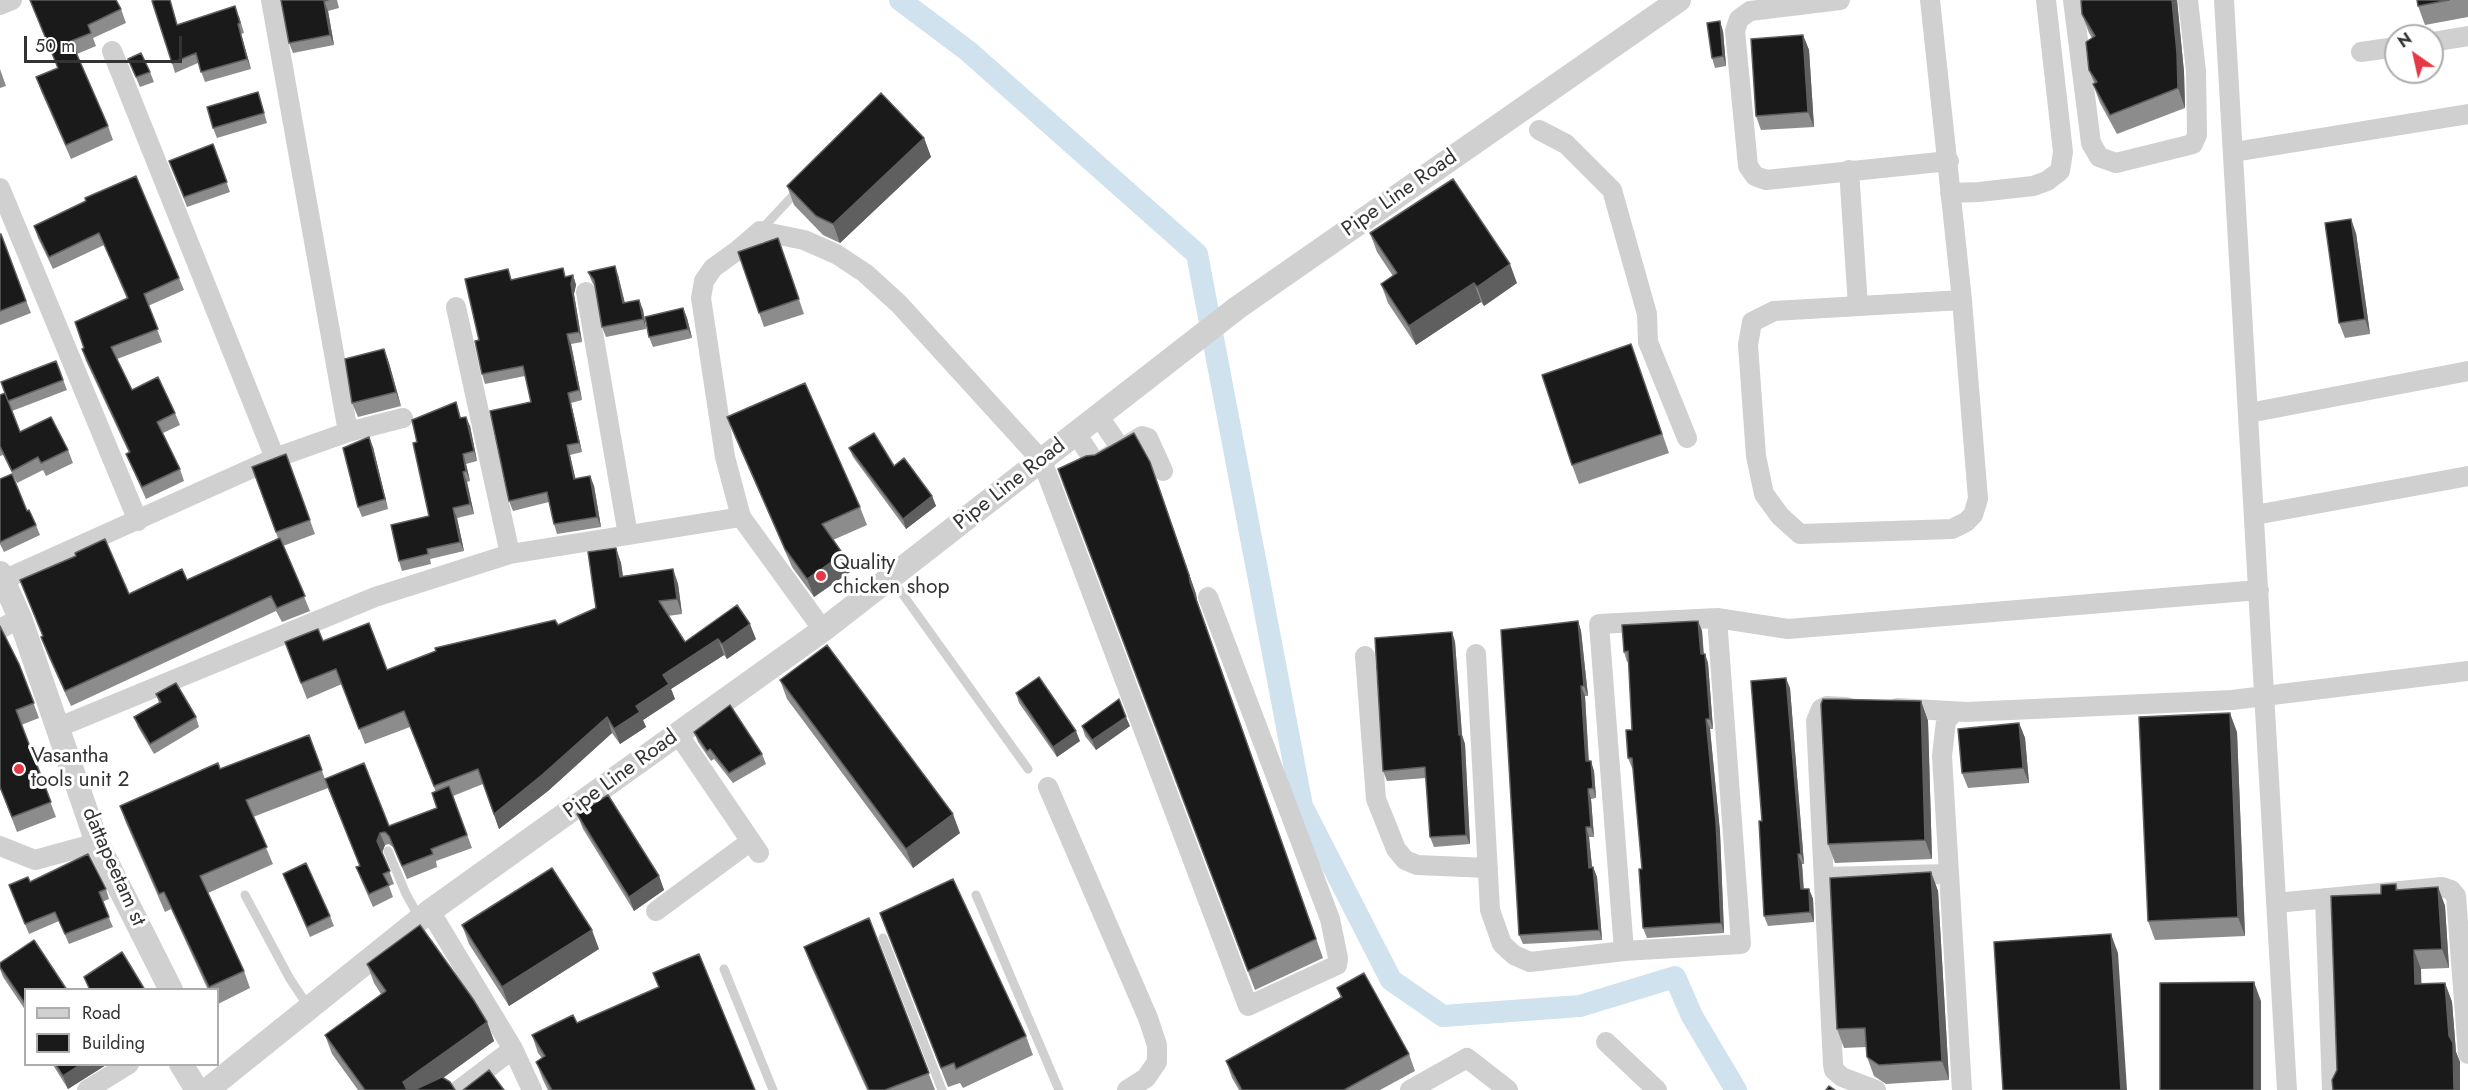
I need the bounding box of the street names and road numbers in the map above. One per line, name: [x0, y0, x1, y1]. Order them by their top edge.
street label: Pipe Line Road: [1338, 145, 1462, 243]
street label: Pipe Line Road: [949, 434, 1071, 536]
street label: Pipe Line Road: [559, 725, 683, 825]
street label: dattapeetam st: [76, 804, 150, 930]

